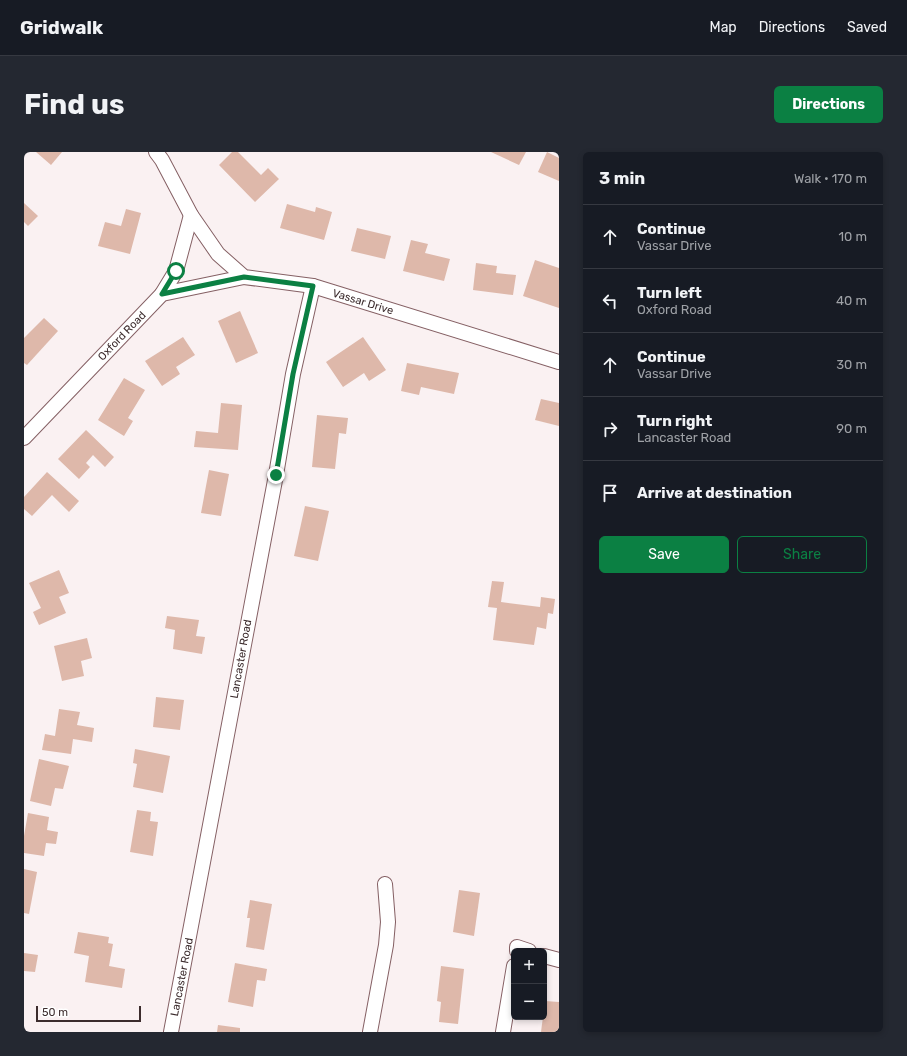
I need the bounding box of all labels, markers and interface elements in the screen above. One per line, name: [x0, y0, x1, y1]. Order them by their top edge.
text: Gridwalk: [20, 16, 103, 39]
text: Map: [710, 19, 737, 36]
text: Directions: [759, 19, 825, 36]
text: Saved: [847, 19, 887, 36]
button: Directions: [774, 86, 883, 123]
text: Find us: [24, 88, 124, 121]
text: 3 min: [599, 168, 645, 188]
text: Walk · 170 m: [794, 171, 867, 186]
text: Continue: [637, 220, 706, 238]
icon: ahead: [599, 226, 621, 248]
text: 10 m: [838, 229, 867, 244]
text: Vassar Drive: [637, 238, 712, 253]
route start: [167, 262, 185, 280]
text: Turn left: [637, 284, 702, 302]
street label: Vassar Drive: [331, 287, 395, 317]
icon: left: [599, 290, 621, 312]
text: 40 m: [836, 293, 867, 308]
text: Oxford Road: [637, 302, 712, 317]
street label: Oxford Road: [95, 309, 149, 363]
text: Continue: [637, 348, 706, 366]
icon: ahead: [599, 354, 621, 376]
text: 30 m: [836, 357, 867, 372]
text: Vassar Drive: [637, 366, 712, 381]
text: Turn right: [637, 412, 712, 430]
icon: right: [599, 418, 621, 440]
text: 90 m: [836, 421, 867, 436]
text: Lancaster Road: [637, 430, 731, 445]
route end: [267, 466, 285, 484]
icon: arrive: [599, 482, 621, 504]
text: Arrive at destination: [637, 484, 792, 502]
button: Save: [599, 536, 729, 573]
button: Share: [737, 536, 867, 573]
street label: Lancaster Road: [228, 619, 254, 699]
street label: Lancaster Road: [168, 937, 196, 1017]
map controls: [511, 948, 547, 1020]
button: +: [511, 948, 547, 984]
button: −: [511, 984, 547, 1020]
scale bar: [36, 1004, 141, 1023]
text: 50 m: [42, 1006, 68, 1019]

